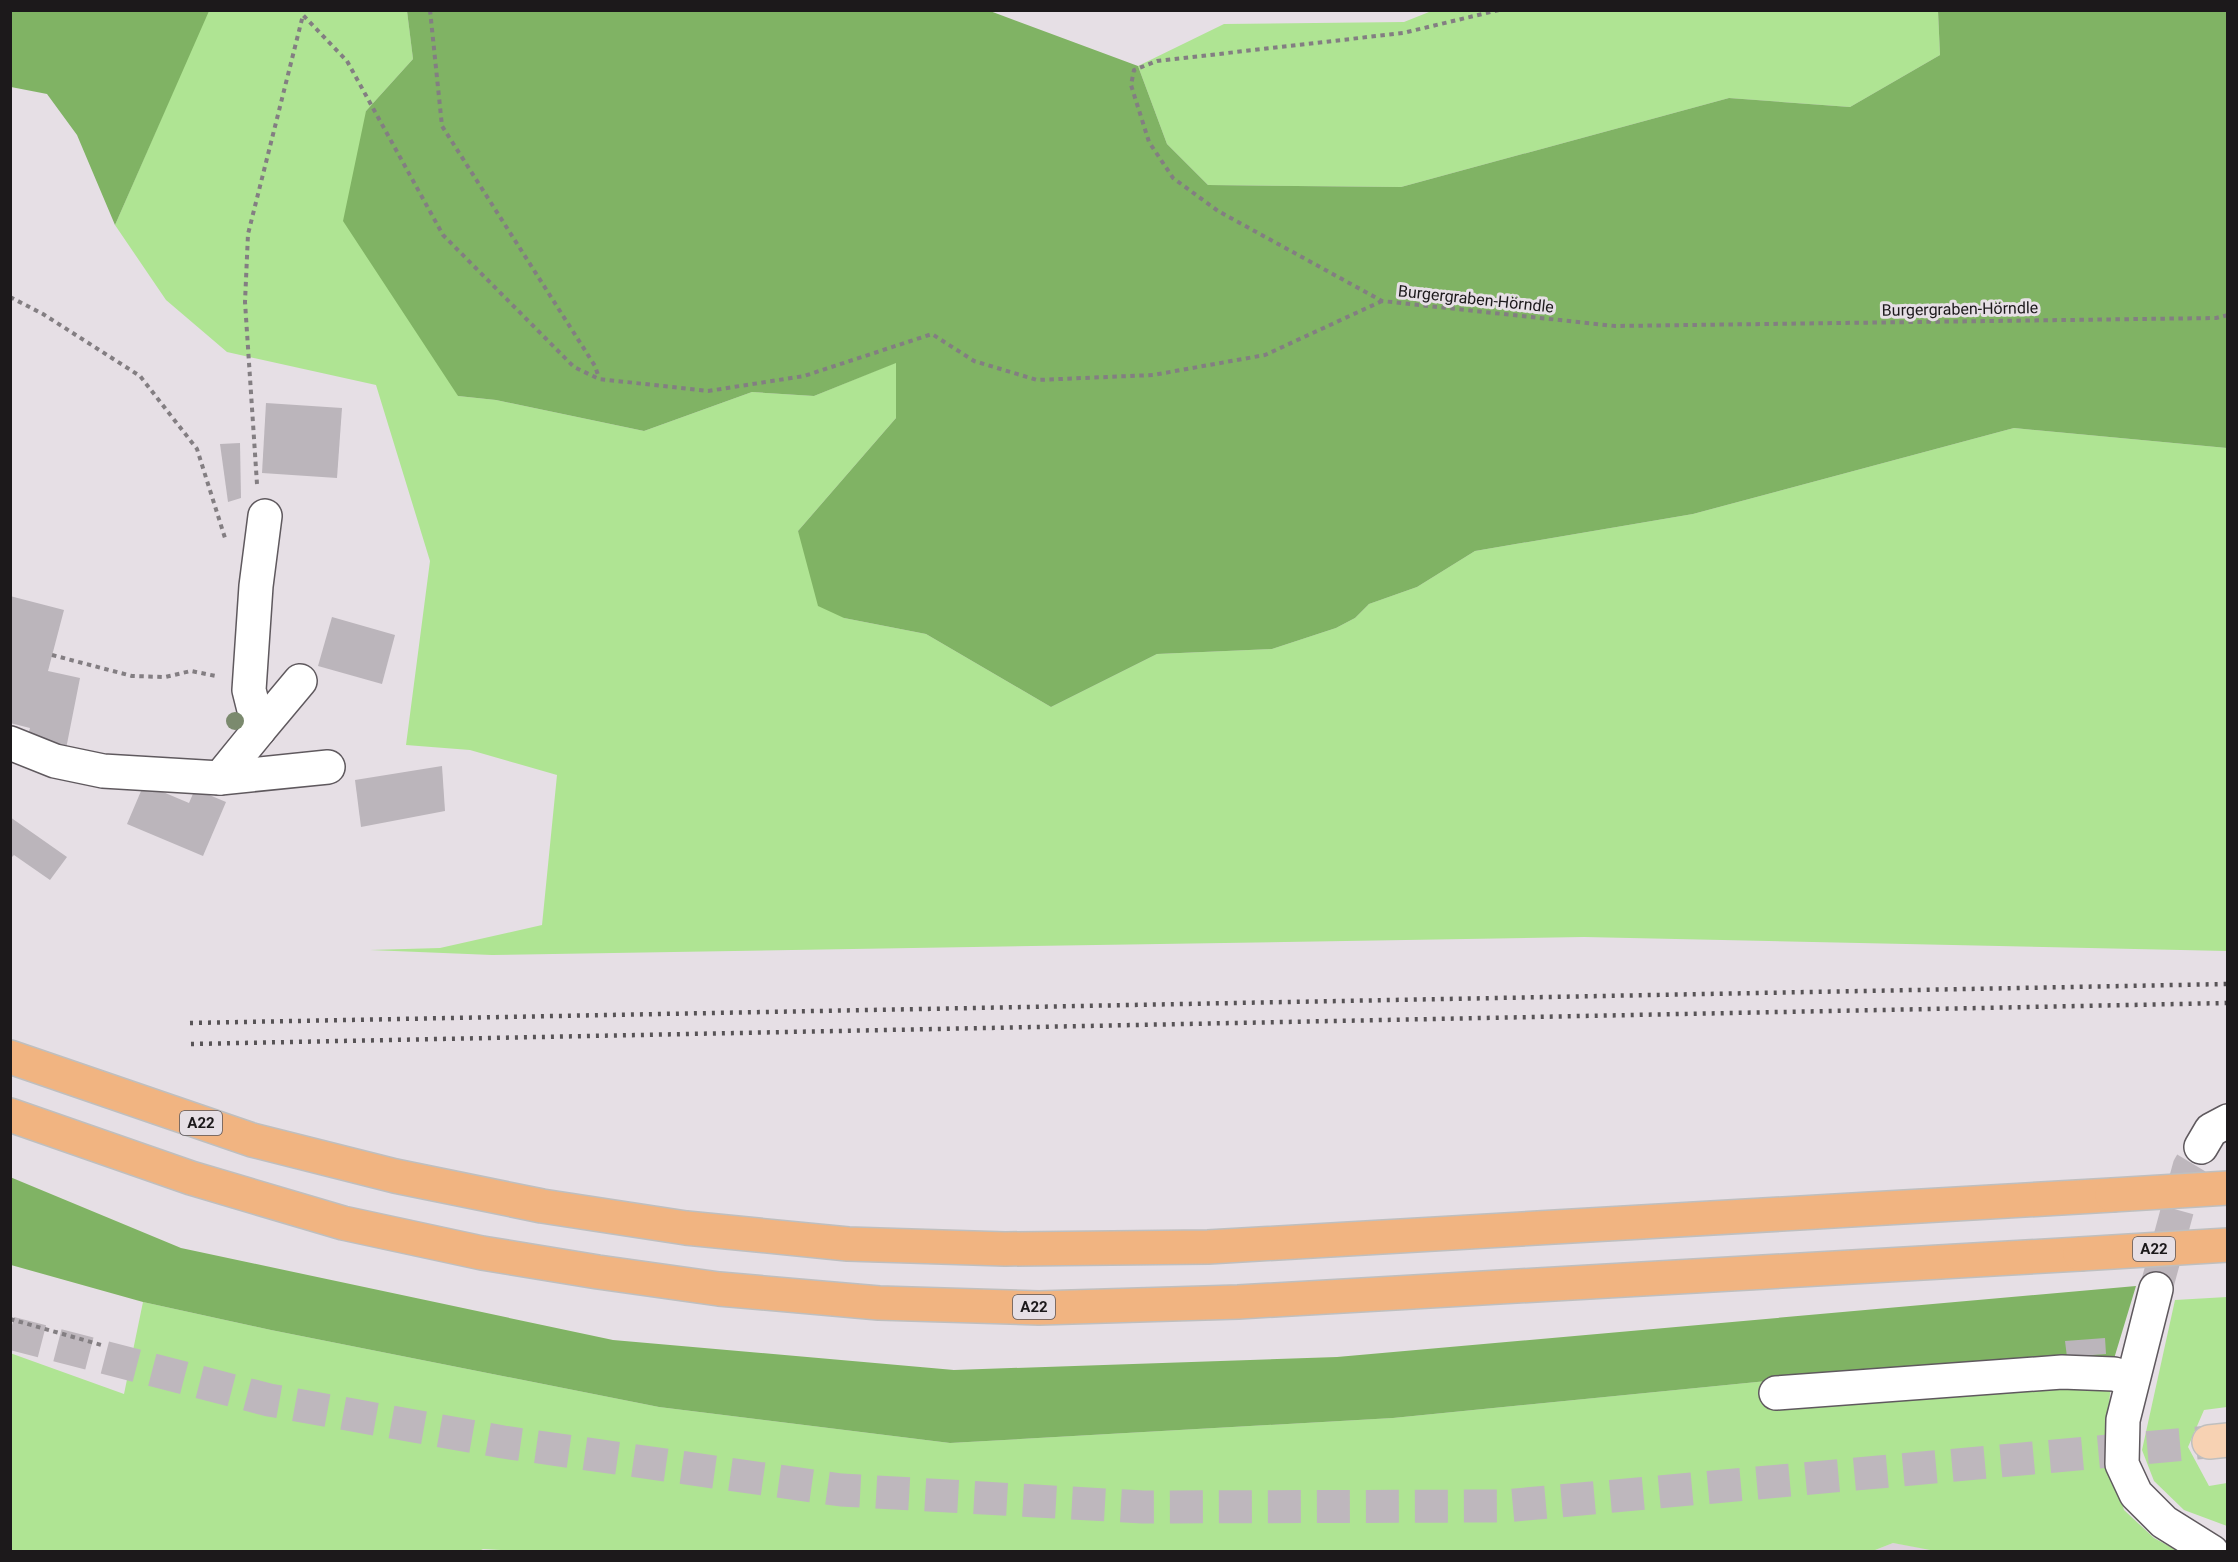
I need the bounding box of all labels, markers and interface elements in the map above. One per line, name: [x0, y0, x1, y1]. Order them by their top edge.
street label: Burgergraben-Hörndle: [1397, 281, 1555, 317]
street label: Burgergraben-Hörndle: [1882, 298, 2038, 320]
road number: A22: [180, 1111, 222, 1135]
road number: A22: [2133, 1237, 2175, 1261]
road number: A22: [1013, 1295, 1055, 1319]

